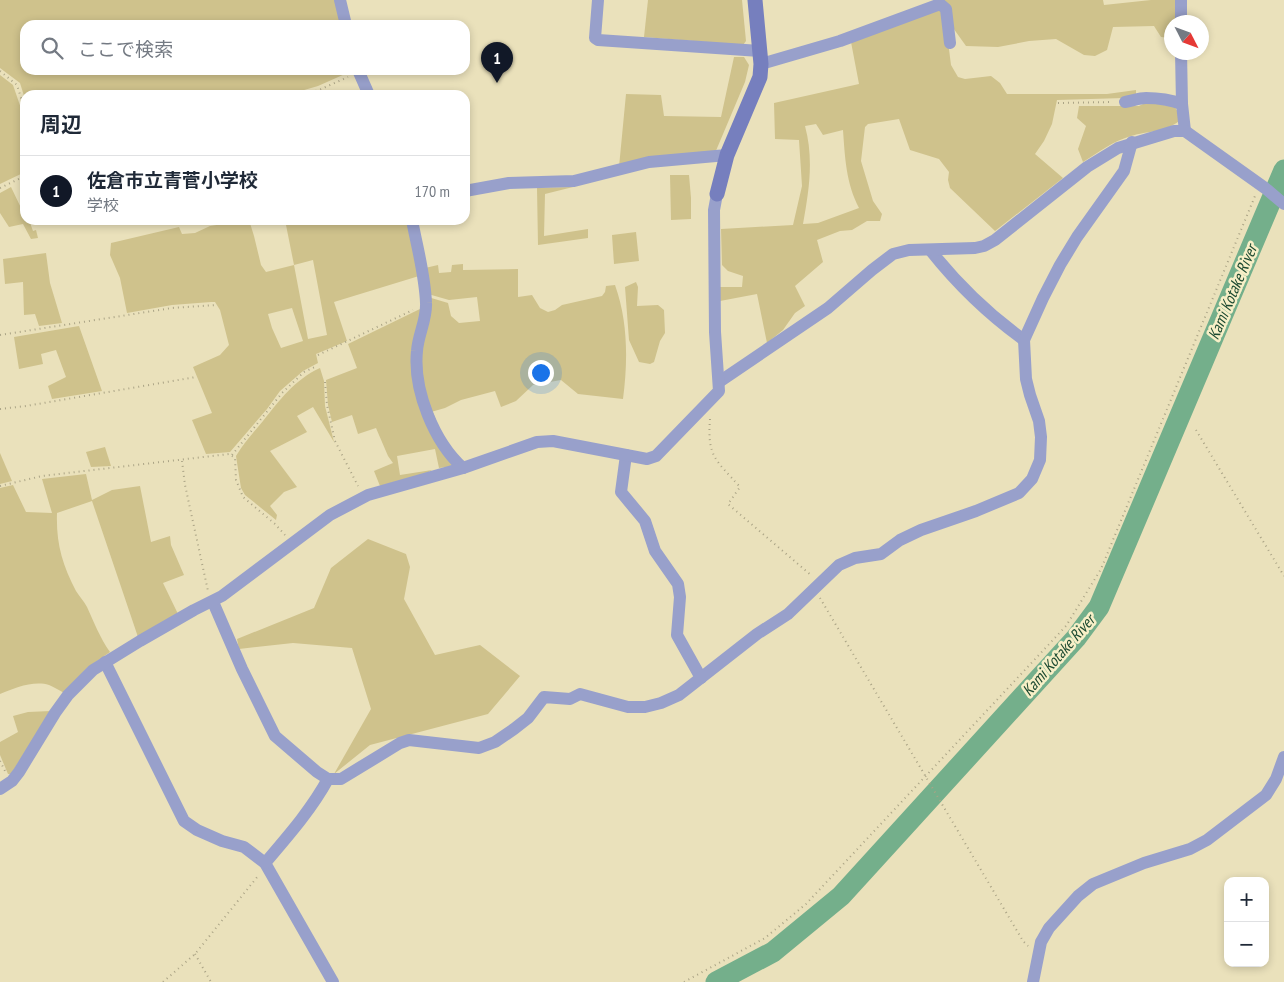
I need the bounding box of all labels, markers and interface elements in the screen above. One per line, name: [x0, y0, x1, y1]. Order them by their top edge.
north arrow: [1164, 15, 1209, 60]
search box: [20, 20, 470, 75]
icon: search: [38, 34, 66, 62]
text: ここで検索: [78, 37, 173, 61]
pin: 1: [481, 42, 513, 83]
text: 周辺: [40, 111, 82, 138]
text: 佐倉市立青菅小学校: [87, 168, 258, 192]
text: 1: [52, 181, 60, 201]
text: 170 m: [415, 181, 450, 201]
text: 学校: [87, 195, 119, 215]
water label: Kami Kotake River: [1203, 239, 1262, 342]
your location: [528, 360, 554, 386]
water label: Kami Kotake River: [1017, 609, 1100, 700]
map controls: [1224, 877, 1269, 967]
button: +: [1224, 877, 1269, 922]
button: −: [1224, 922, 1269, 967]

